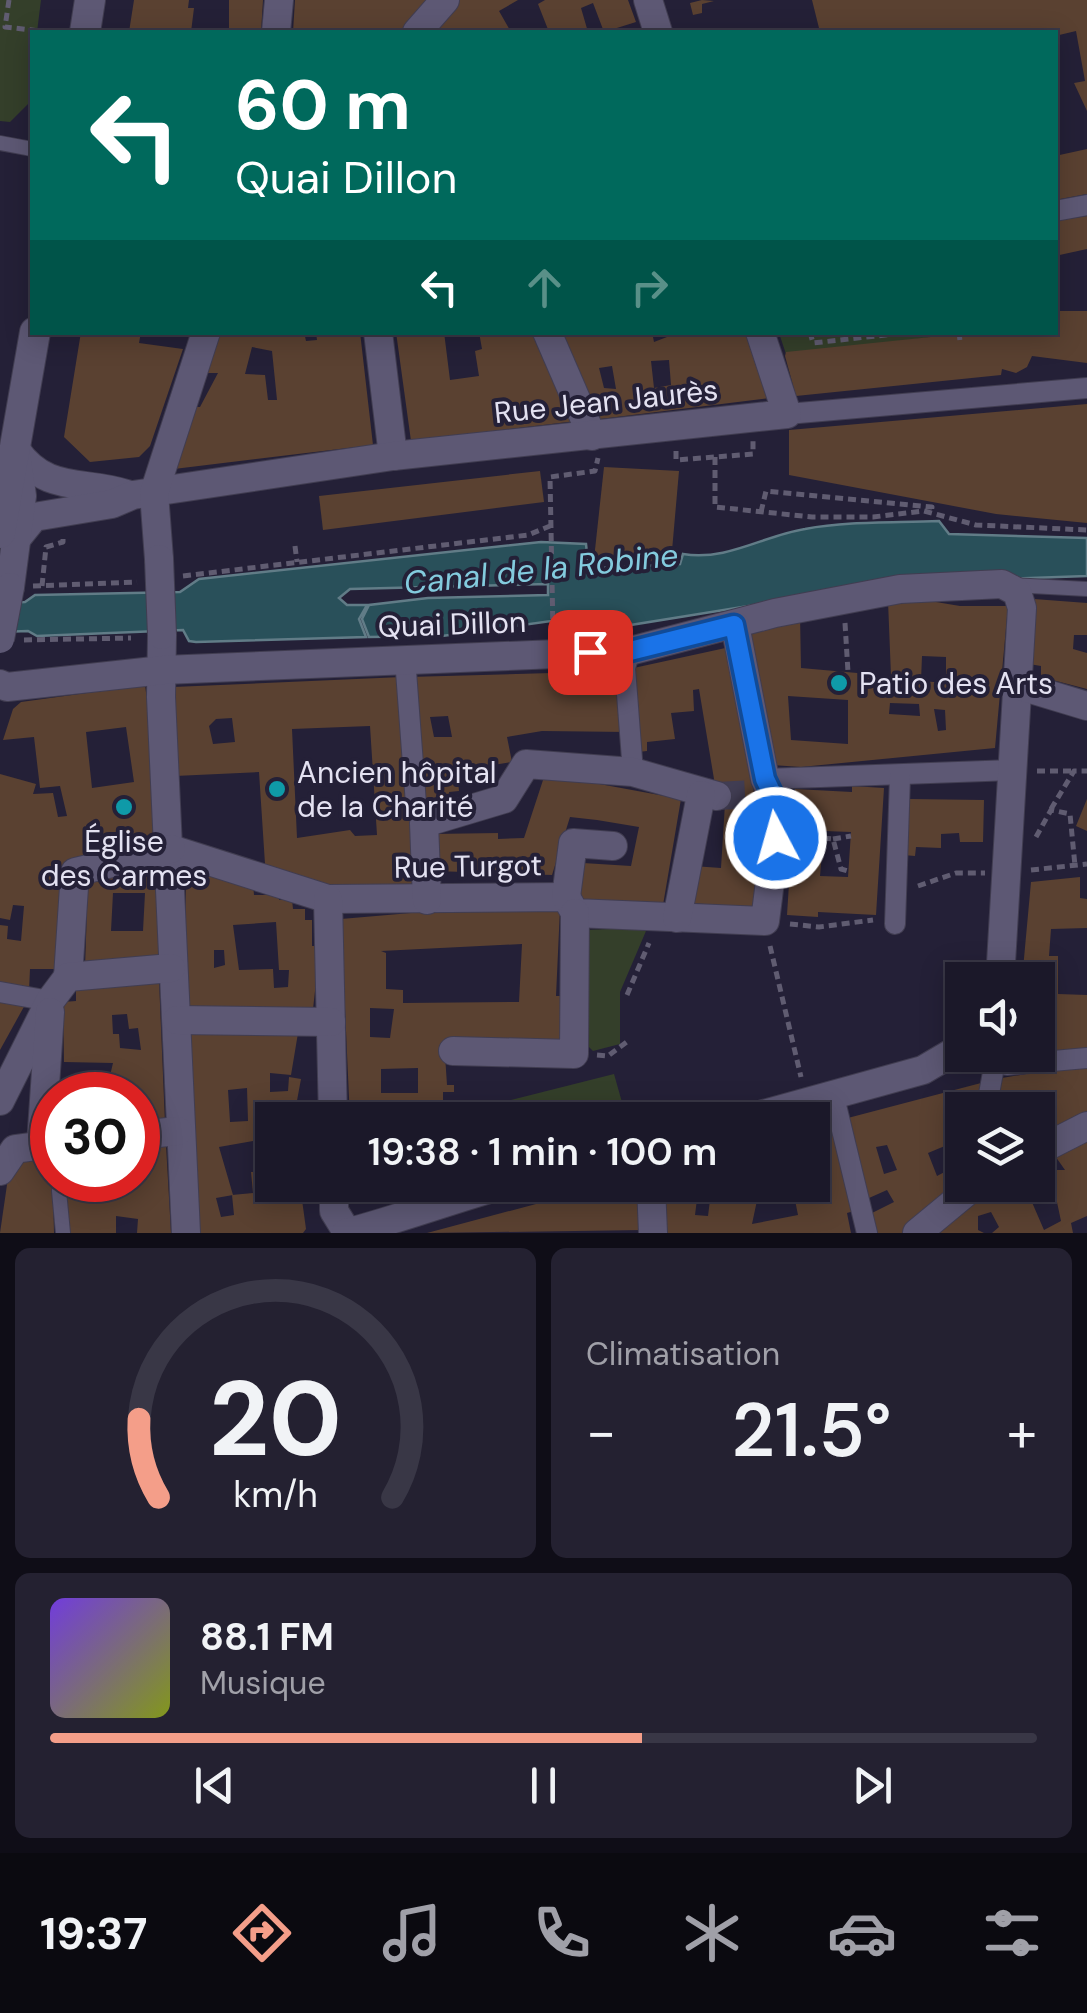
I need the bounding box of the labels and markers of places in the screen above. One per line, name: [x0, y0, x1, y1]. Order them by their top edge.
pin: [548, 610, 633, 695]
place label: Patio des Arts: [859, 664, 1053, 703]
marker: Patio des Arts: [828, 672, 850, 694]
place label: Ancien hôpital de la Charité: [297, 753, 497, 826]
marker: Ancien hôpital de la Charité: [266, 778, 288, 800]
marker: Église des Carmes: [113, 796, 135, 818]
place label: Église des Carmes: [41, 822, 207, 895]

